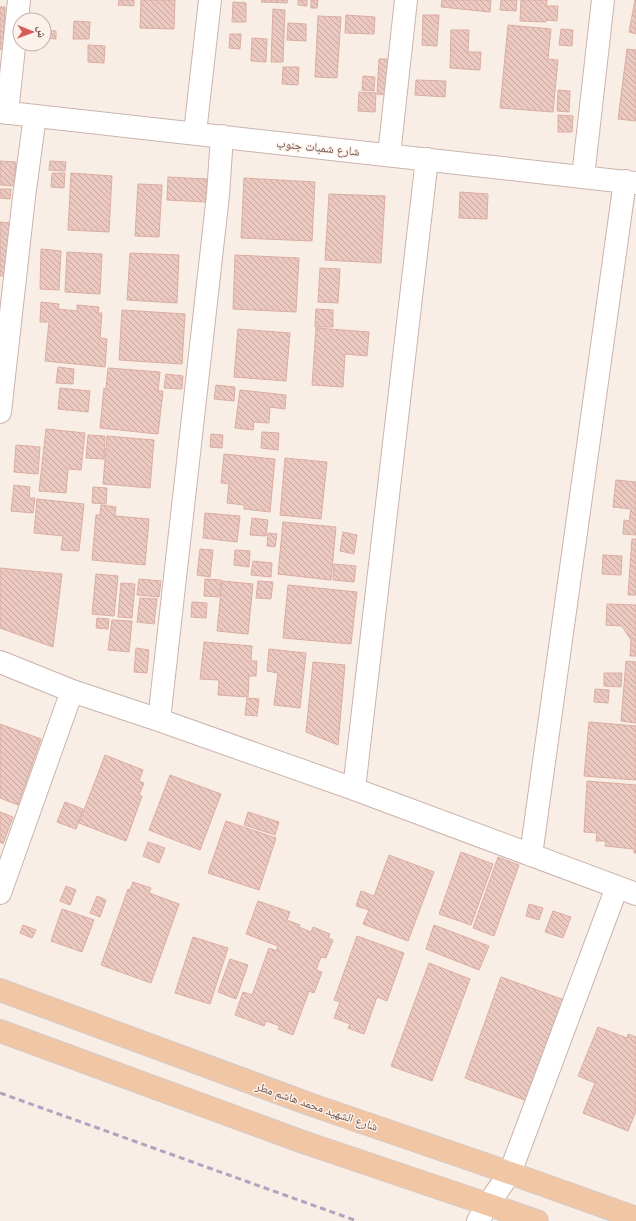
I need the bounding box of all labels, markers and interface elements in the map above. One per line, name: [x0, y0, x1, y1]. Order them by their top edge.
north arrow: [12, 12, 52, 52]
text: ش: [34, 26, 49, 38]
street label: شارع شمبات جنوب: [276, 135, 360, 160]
street label: شارع الشهيد محمد هاشم مطر: [253, 1078, 380, 1135]

